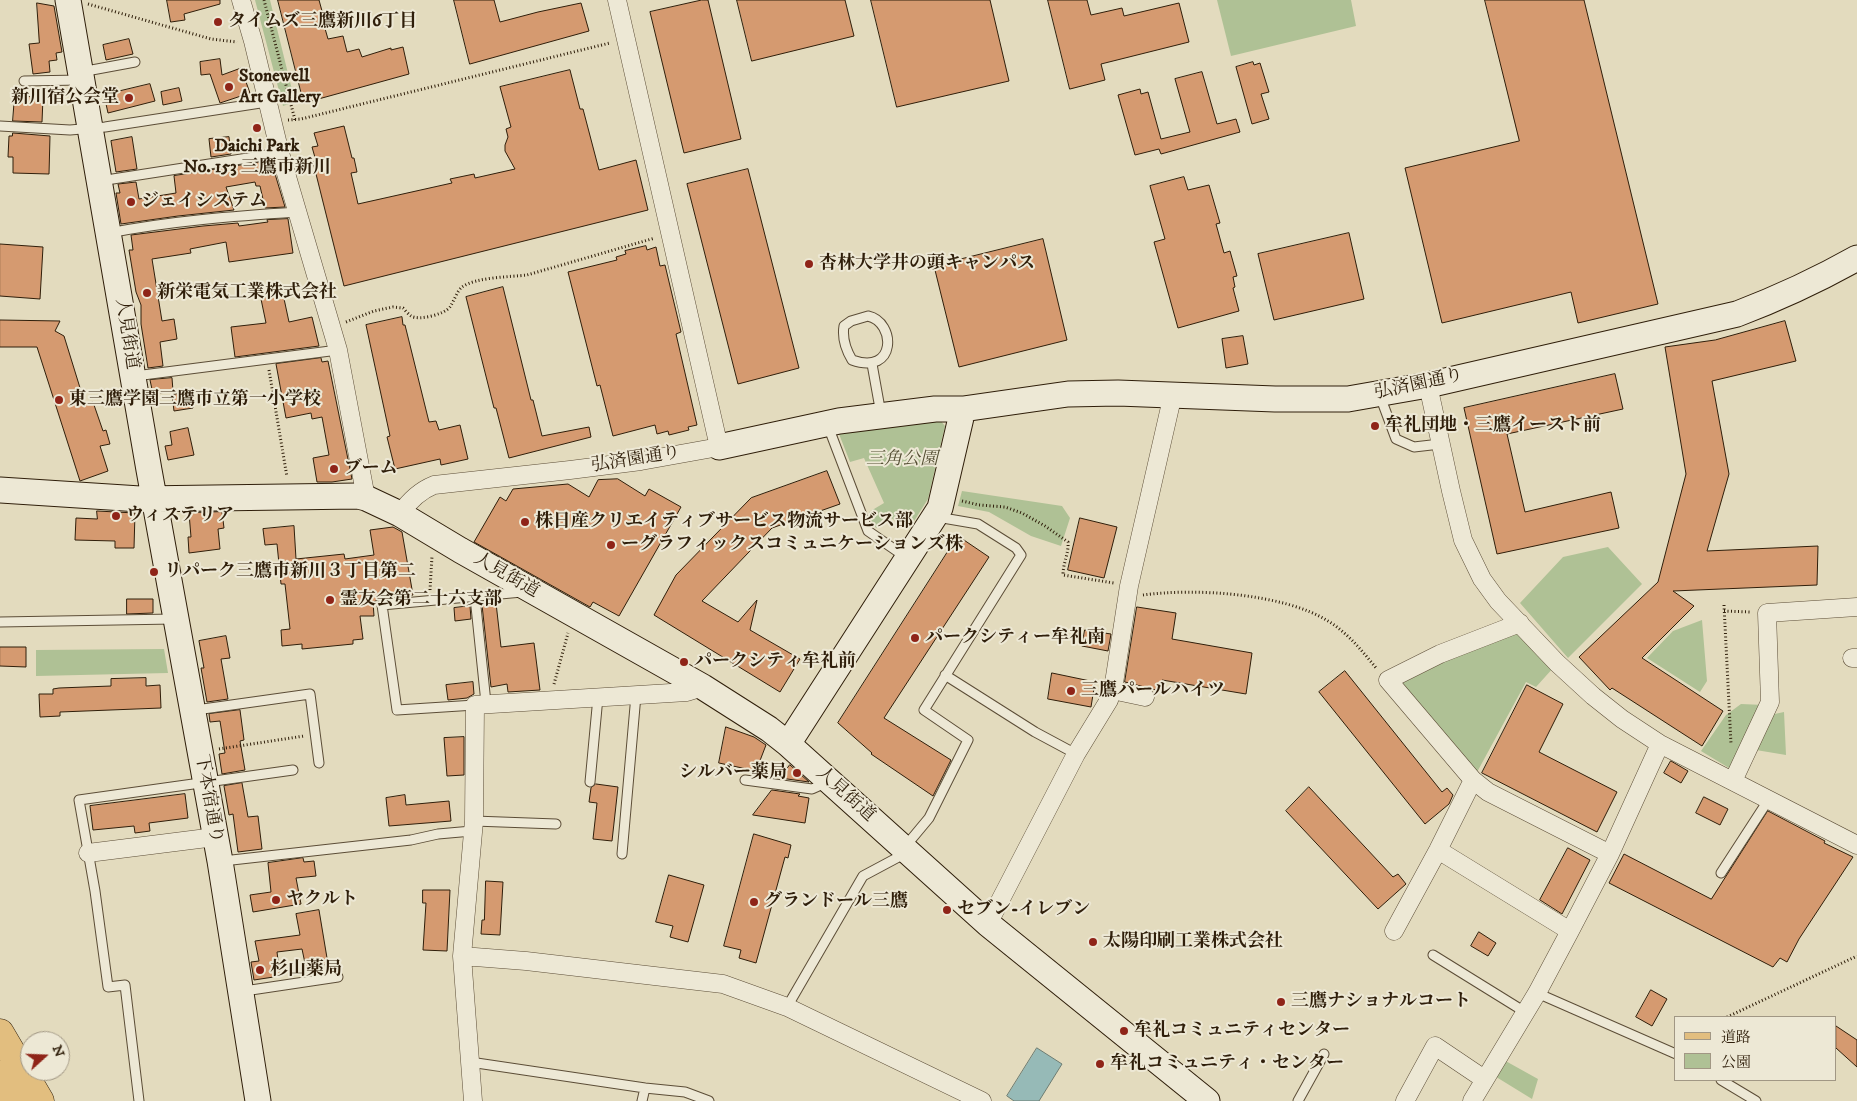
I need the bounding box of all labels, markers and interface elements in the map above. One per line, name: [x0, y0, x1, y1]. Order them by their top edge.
place label: タイムズ三鷹新川6丁目: [228, 11, 417, 33]
marker: タイムズ三鷹新川6丁目: [212, 16, 224, 28]
place label: Stonewell Art Gallery: [239, 66, 320, 108]
marker: Stonewell Art Gallery: [223, 81, 235, 93]
place label: 新川宿公会堂: [11, 87, 119, 109]
marker: 新川宿公会堂: [123, 92, 135, 104]
marker: Daichi Park No. 153 三鷹市新川: [251, 122, 263, 134]
place label: Daichi Park No. 153 三鷹市新川: [183, 136, 331, 178]
place label: ジェイシステム: [141, 191, 267, 213]
marker: ジェイシステム: [125, 196, 137, 208]
place label: 杏林大学井の頭キャンパス: [819, 253, 1035, 275]
marker: 杏林大学井の頭キャンパス: [803, 258, 815, 270]
place label: 新栄電気工業株式会社: [157, 282, 337, 304]
marker: 新栄電気工業株式会社: [141, 287, 153, 299]
street label: 人見街道: [110, 297, 142, 371]
street label: 弘済園通り: [1373, 365, 1465, 405]
place label: 東三鷹学園三鷹市立第一小学校: [69, 389, 321, 411]
marker: 東三鷹学園三鷹市立第一小学校: [53, 394, 65, 406]
place label: 牟礼団地・三鷹イースト前: [1385, 415, 1601, 437]
marker: 牟礼団地・三鷹イースト前: [1369, 420, 1381, 432]
street label: 弘済園通り: [590, 442, 682, 478]
park label: 三角公園: [866, 449, 938, 471]
place label: ブーム: [344, 458, 397, 480]
marker: ブーム: [328, 463, 340, 475]
place label: ウィステリア: [126, 505, 234, 527]
marker: ウィステリア: [110, 510, 122, 522]
place label: 株日産クリエイティブサービス物流サービス部: [535, 511, 913, 533]
marker: 株日産クリエイティブサービス物流サービス部: [519, 516, 531, 528]
place label: ーグラフィックスコミュニケーションズ株: [621, 534, 963, 556]
marker: ーグラフィックスコミュニケーションズ株: [605, 539, 617, 551]
street label: 人見街道: [469, 549, 543, 603]
place label: リパーク三鷹市新川３丁目第二: [164, 561, 416, 583]
marker: リパーク三鷹市新川３丁目第二: [148, 566, 160, 578]
place label: 霊友会第二十六支部: [340, 589, 502, 611]
marker: 霊友会第二十六支部: [324, 594, 336, 606]
place label: パークシティー牟礼南: [925, 627, 1105, 649]
marker: パークシティー牟礼南: [909, 632, 921, 644]
place label: パークシティ牟礼前: [694, 651, 856, 673]
marker: パークシティ牟礼前: [678, 656, 690, 668]
place label: 三鷹パールハイツ: [1081, 680, 1225, 702]
marker: 三鷹パールハイツ: [1065, 685, 1077, 697]
street label: 下本宿通り: [190, 753, 226, 845]
place label: シルバー薬局: [679, 762, 787, 784]
street label: 人見街道: [811, 763, 879, 827]
marker: シルバー薬局: [791, 767, 803, 779]
place label: ヤクルト: [286, 889, 358, 911]
place label: グランドール三鷹: [764, 891, 908, 913]
marker: ヤクルト: [270, 894, 282, 906]
marker: グランドール三鷹: [748, 896, 760, 908]
place label: セブン-イレブン: [957, 899, 1090, 921]
marker: セブン-イレブン: [941, 904, 953, 916]
place label: 太陽印刷工業株式会社: [1103, 931, 1283, 953]
marker: 太陽印刷工業株式会社: [1087, 936, 1099, 948]
place label: 杉山薬局: [270, 959, 342, 981]
marker: 杉山薬局: [254, 964, 266, 976]
place label: 三鷹ナショナルコート: [1291, 991, 1471, 1013]
marker: 三鷹ナショナルコート: [1275, 996, 1287, 1008]
legend: [1674, 1016, 1837, 1081]
place label: 牟礼コミュニティセンター: [1134, 1020, 1350, 1042]
marker: 牟礼コミュニティセンター: [1118, 1025, 1130, 1037]
text: 道路: [1721, 1028, 1751, 1047]
north arrow: [20, 1031, 70, 1081]
text: N: [48, 1043, 69, 1060]
place label: 牟礼コミュニティ・センター: [1110, 1053, 1344, 1075]
text: 公園: [1721, 1053, 1751, 1072]
marker: 牟礼コミュニティ・センター: [1094, 1058, 1106, 1070]

